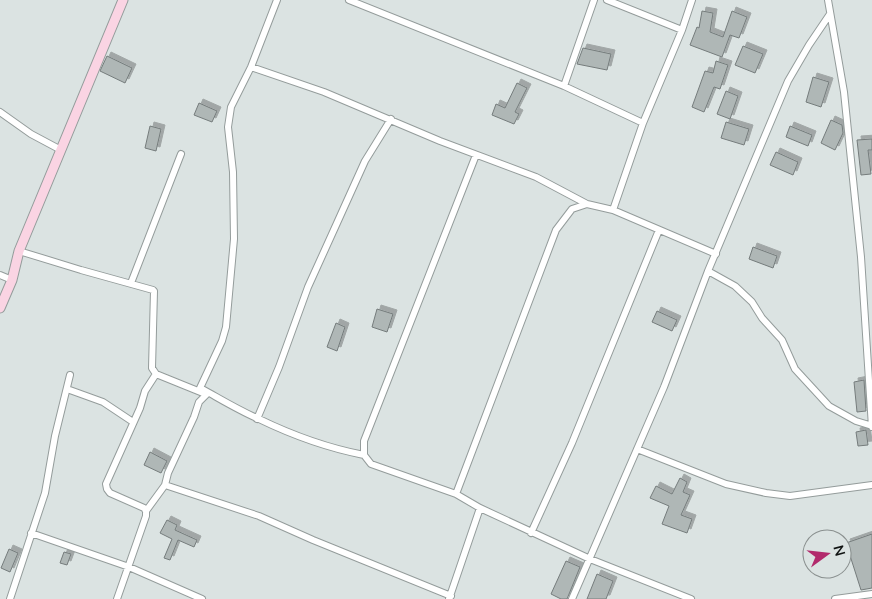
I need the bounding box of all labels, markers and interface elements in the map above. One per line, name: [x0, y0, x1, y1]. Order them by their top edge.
north arrow: [802, 529, 852, 579]
text: N: [829, 543, 850, 558]

